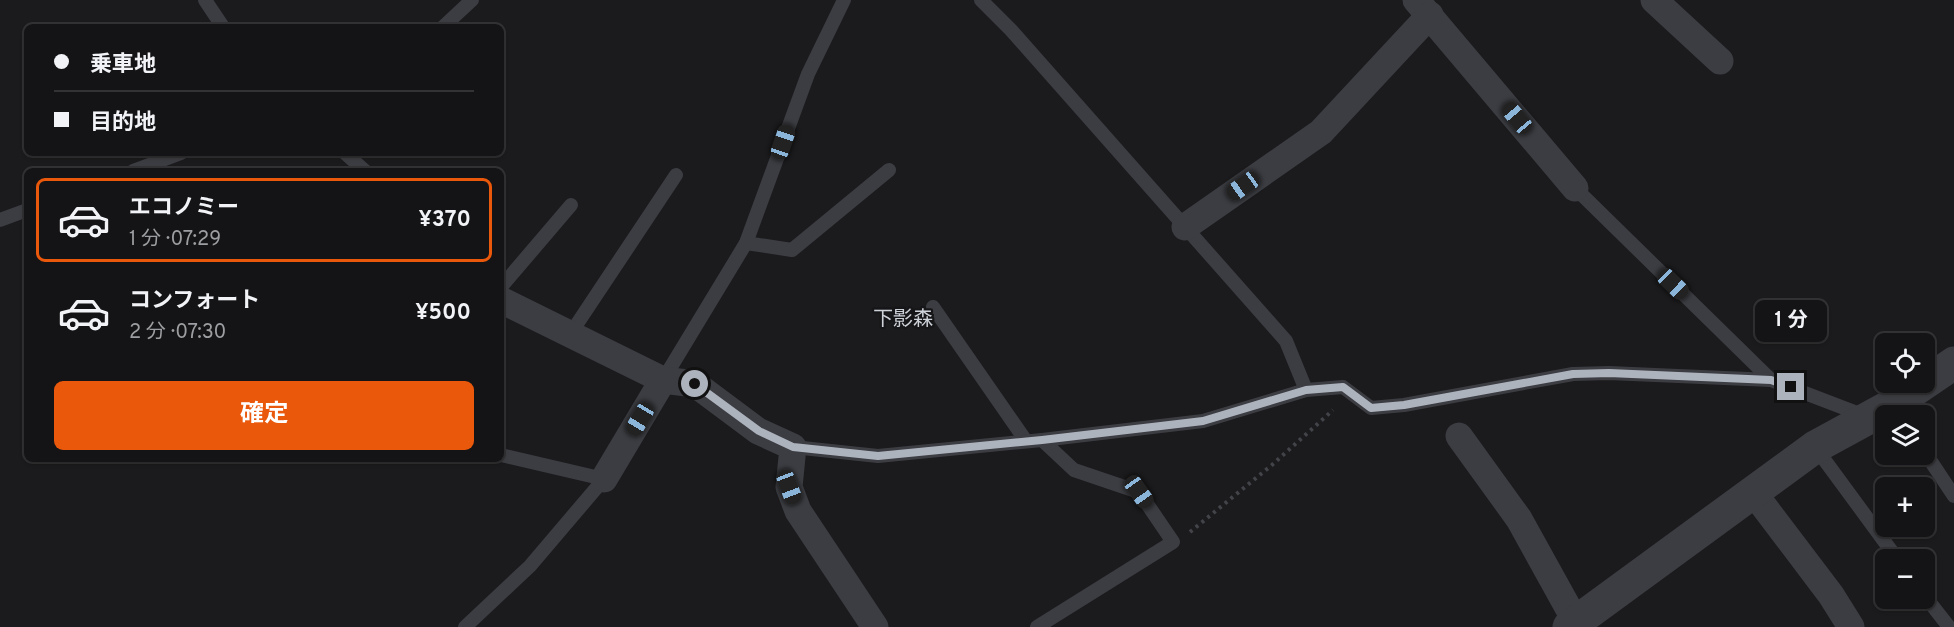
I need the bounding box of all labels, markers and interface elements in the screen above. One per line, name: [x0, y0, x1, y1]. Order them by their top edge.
text: 乗車地: [90, 52, 156, 79]
car: [1499, 98, 1535, 138]
text: 目的地: [90, 110, 156, 137]
car: [769, 122, 797, 162]
car: [1223, 168, 1263, 204]
icon: car: [57, 193, 111, 247]
text: エコノミー: [129, 195, 239, 222]
text: ¥370: [419, 207, 471, 234]
text: 1 分 · 07:29: [129, 227, 221, 253]
car: [1654, 265, 1692, 303]
icon: car: [57, 286, 111, 340]
text: コンフォート: [129, 288, 260, 315]
text: ¥500: [415, 300, 471, 327]
callout: 1 分: [1755, 300, 1827, 342]
district label: 下影森: [873, 307, 933, 333]
text: 1 分: [1775, 308, 1808, 334]
text: 2 分 · 07:30: [129, 320, 226, 346]
map controls: [1875, 333, 1935, 609]
button: locate: [1875, 333, 1935, 393]
route start: [681, 370, 708, 397]
route end: [1777, 373, 1804, 400]
button: 確定: [54, 381, 474, 450]
car: [623, 399, 657, 439]
button: layers: [1875, 405, 1935, 465]
car: [774, 467, 804, 507]
car: [1121, 472, 1157, 512]
button: +: [1875, 477, 1935, 537]
button: −: [1875, 549, 1935, 609]

